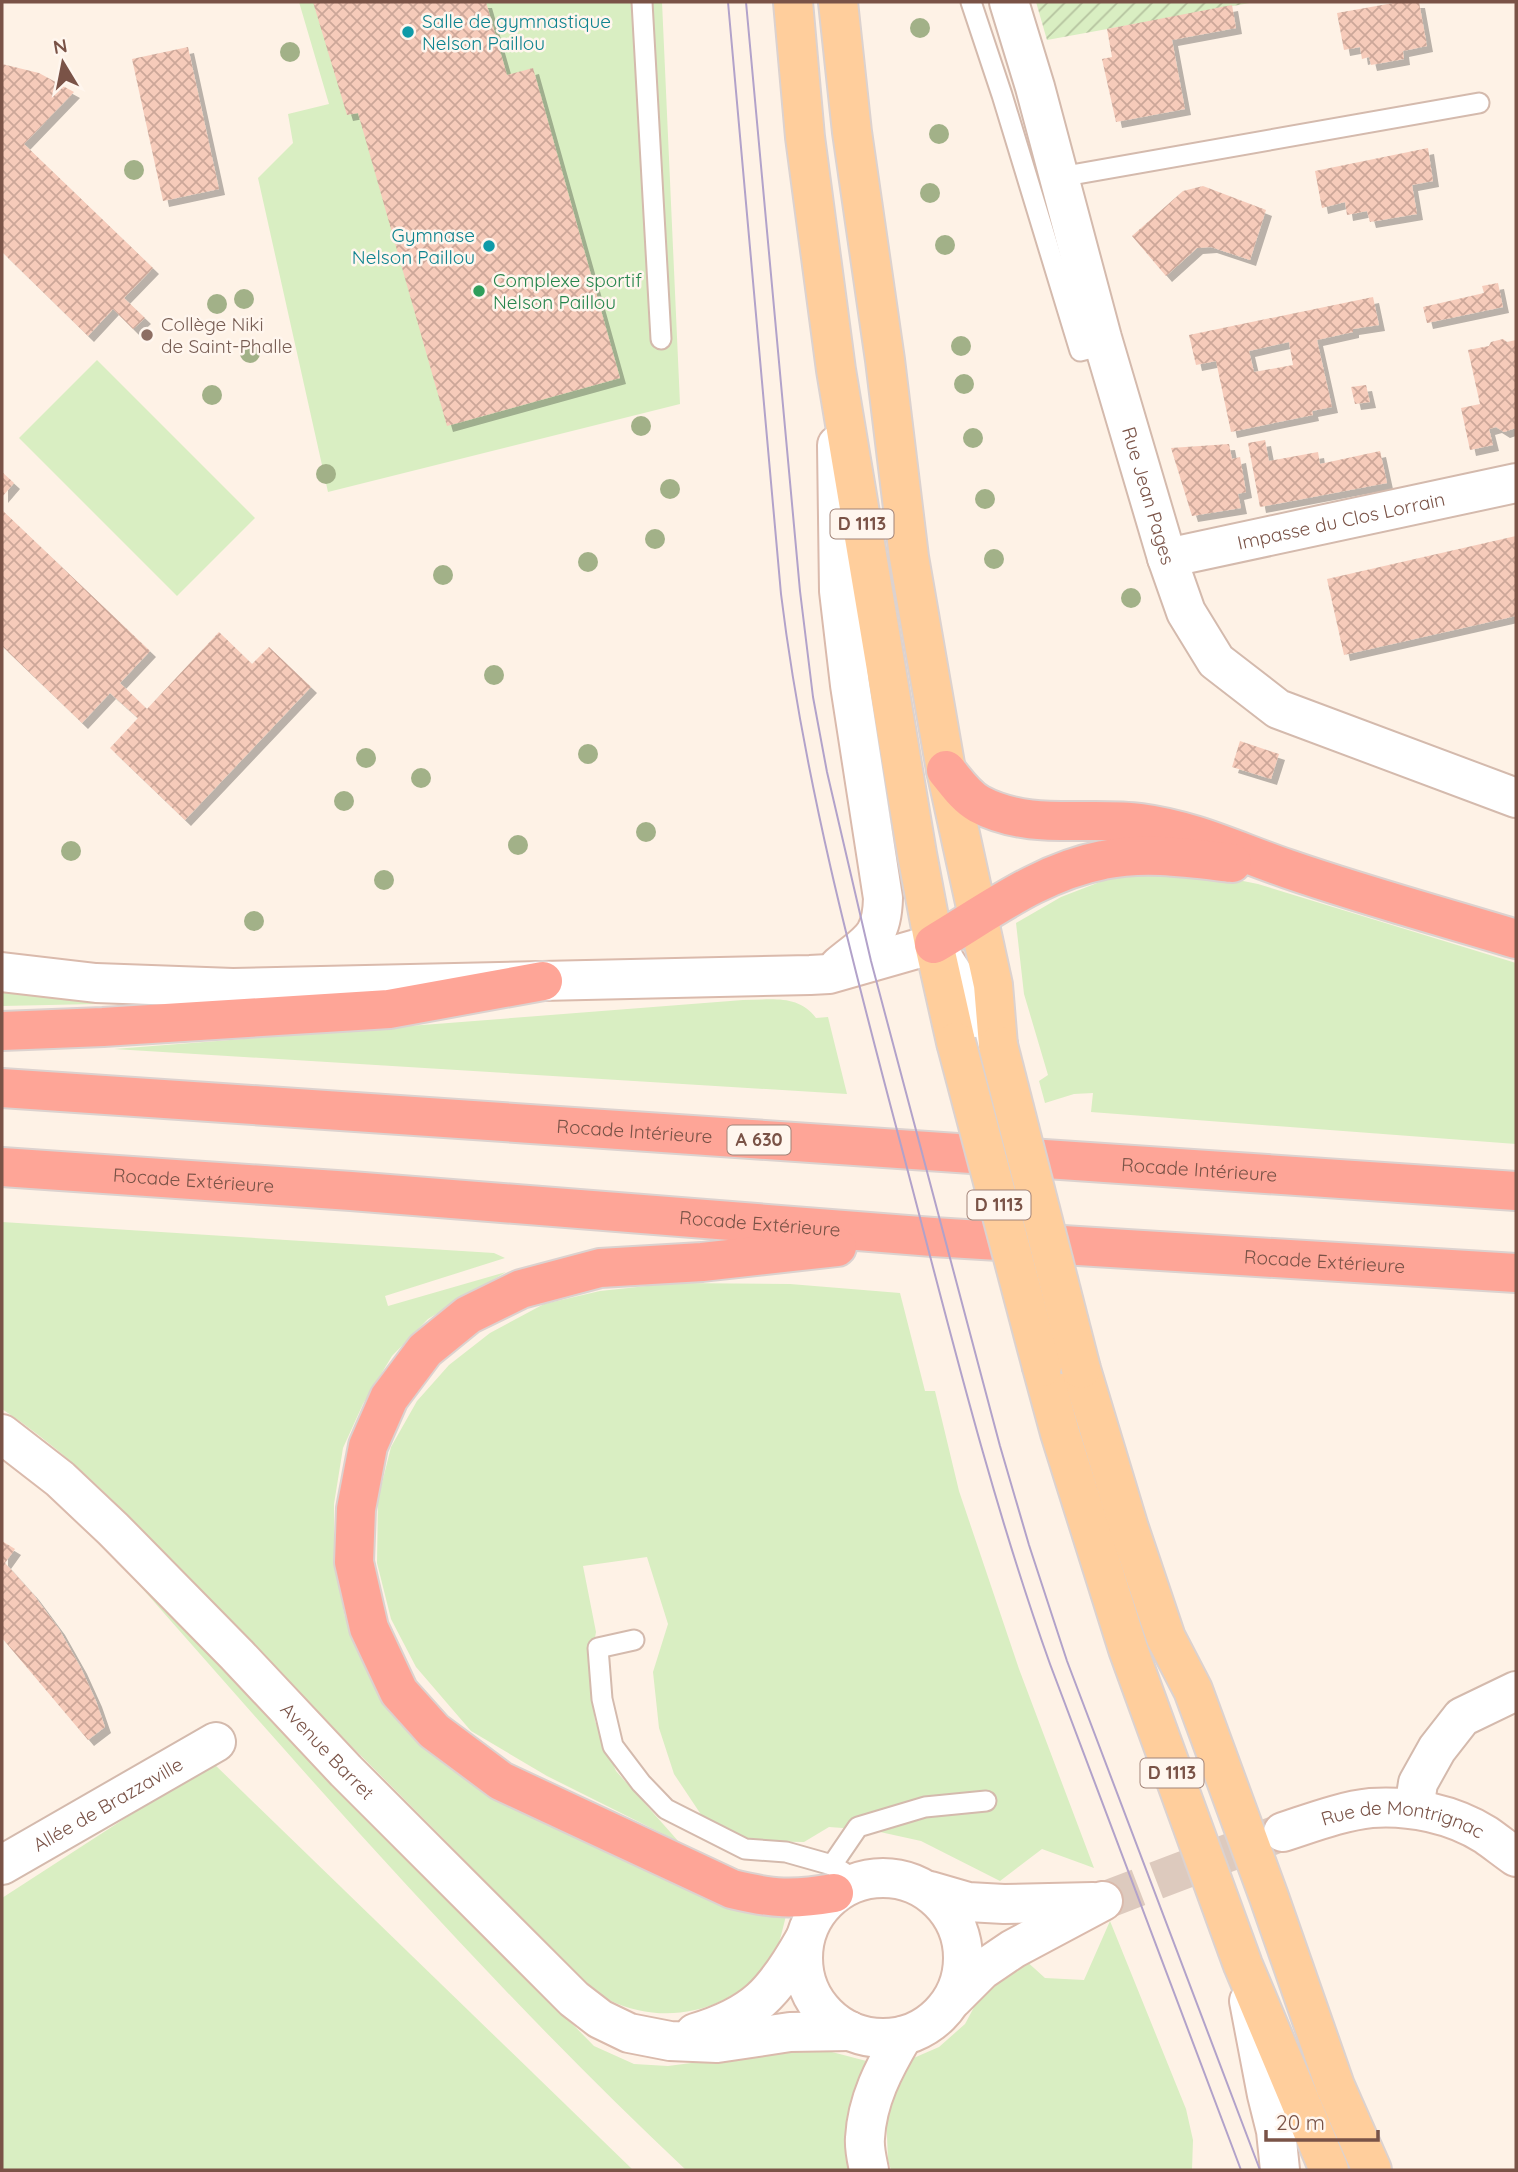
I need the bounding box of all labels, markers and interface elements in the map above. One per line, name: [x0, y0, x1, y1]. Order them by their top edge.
place label: Salle de gymnastique Nelson Paillou: [422, 9, 611, 55]
marker: Salle de gymnastique Nelson Paillou: [400, 24, 416, 40]
north arrow: [28, 28, 98, 98]
text: N: [51, 33, 69, 59]
place label: Gymnase Nelson Paillou: [352, 223, 475, 269]
marker: Gymnase Nelson Paillou: [481, 238, 497, 254]
place label: Complexe sportif Nelson Paillou: [493, 268, 642, 314]
marker: Complexe sportif Nelson Paillou: [471, 283, 487, 299]
place label: Collège Niki de Saint-Phalle: [161, 312, 292, 358]
marker: Collège Niki de Saint-Phalle: [139, 327, 155, 343]
street label: Rue Jean Pages: [1117, 424, 1180, 568]
street label: Impasse du Clos Lorrain: [1235, 487, 1447, 555]
road number: D 1113: [830, 510, 894, 538]
street label: Rocade Intérieure: [556, 1114, 713, 1148]
road number: A 630: [728, 1126, 790, 1154]
street label: Rocade Intérieure: [1120, 1152, 1278, 1187]
street label: Rocade Extérieure: [112, 1163, 275, 1198]
road number: D 1113: [968, 1190, 1030, 1220]
street label: Rocade Extérieure: [678, 1205, 841, 1242]
street label: Rocade Extérieure: [1243, 1244, 1406, 1278]
street label: Avenue Barret: [276, 1697, 380, 1805]
street label: Allée de Brazzaville: [29, 1752, 187, 1857]
road number: D 1113: [1140, 1758, 1204, 1788]
street label: Rue de Montrignac: [1318, 1795, 1489, 1843]
scale bar: [1266, 2098, 1378, 2142]
text: 20 m: [1276, 2109, 1325, 2135]

